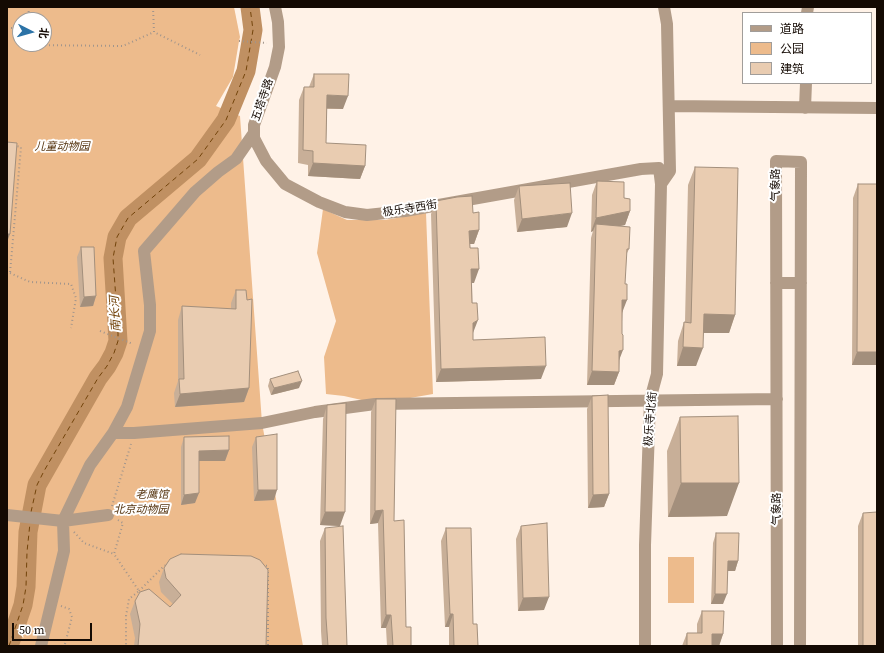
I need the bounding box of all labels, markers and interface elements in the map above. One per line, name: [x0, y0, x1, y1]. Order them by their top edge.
north arrow: [12, 12, 52, 52]
legend: [742, 12, 872, 84]
text: 道路: [780, 21, 804, 37]
text: 北: [35, 27, 51, 39]
text: 公园: [780, 41, 804, 57]
text: 建筑: [780, 61, 804, 77]
street label: 五塔寺路: [250, 77, 276, 123]
park label: 儿童动物园: [35, 140, 89, 154]
street label: 气象路: [769, 169, 783, 201]
street label: 极乐寺西街: [382, 198, 438, 220]
water label: 南长河: [108, 296, 124, 332]
street label: 极乐寺北街: [642, 391, 660, 447]
park label: 老鹰馆: [136, 488, 168, 502]
street label: 气象路: [770, 493, 784, 525]
park label: 北京动物园: [114, 503, 168, 517]
scale bar: [14, 615, 94, 641]
text: 50 m: [19, 622, 45, 638]

